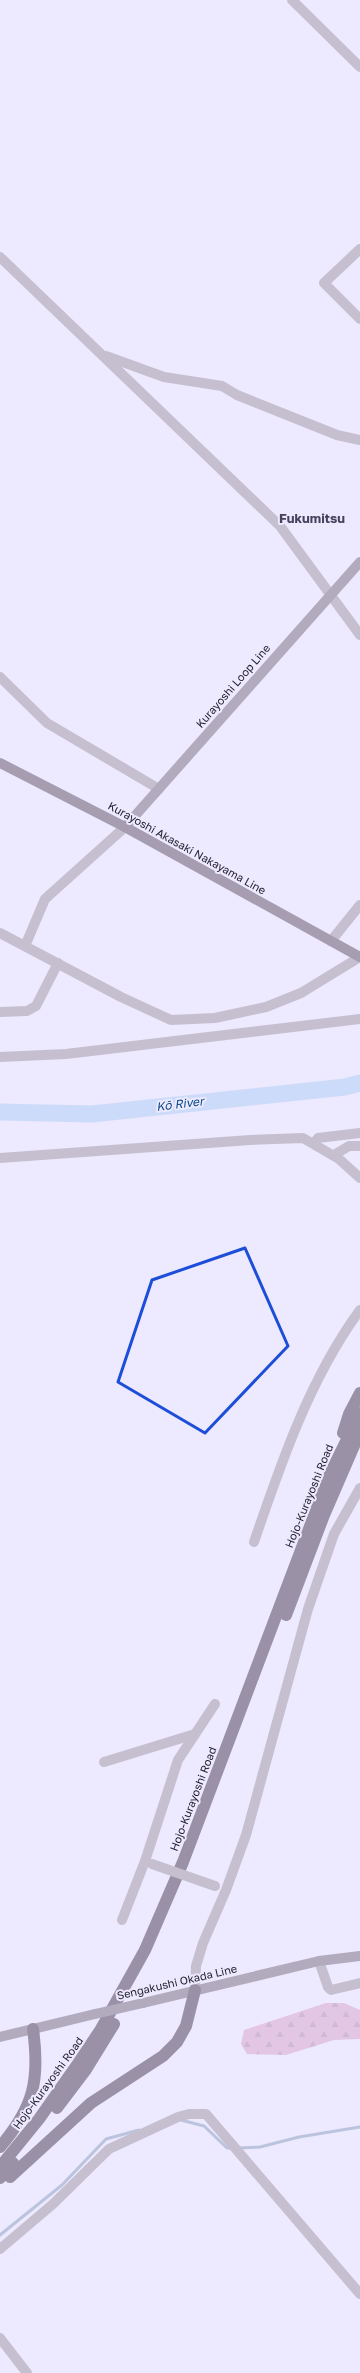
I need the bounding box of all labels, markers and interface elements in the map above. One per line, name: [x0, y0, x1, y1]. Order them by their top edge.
district label: Fukumitsu: [279, 510, 345, 526]
street label: Kurayoshi Loop Line: [193, 641, 272, 730]
street label: Kurayoshi Akasaki Nakayama Line: [106, 799, 268, 897]
water label: Kō River: [155, 1093, 207, 1114]
street label: Hojo-Kurayoshi Road: [282, 1442, 335, 1550]
street label: Hojo-Kurayoshi Road: [167, 1745, 218, 1853]
street label: Sengakushi Okada Line: [116, 1961, 238, 2002]
street label: Hojo-Kurayoshi Road: [10, 2034, 85, 2131]

